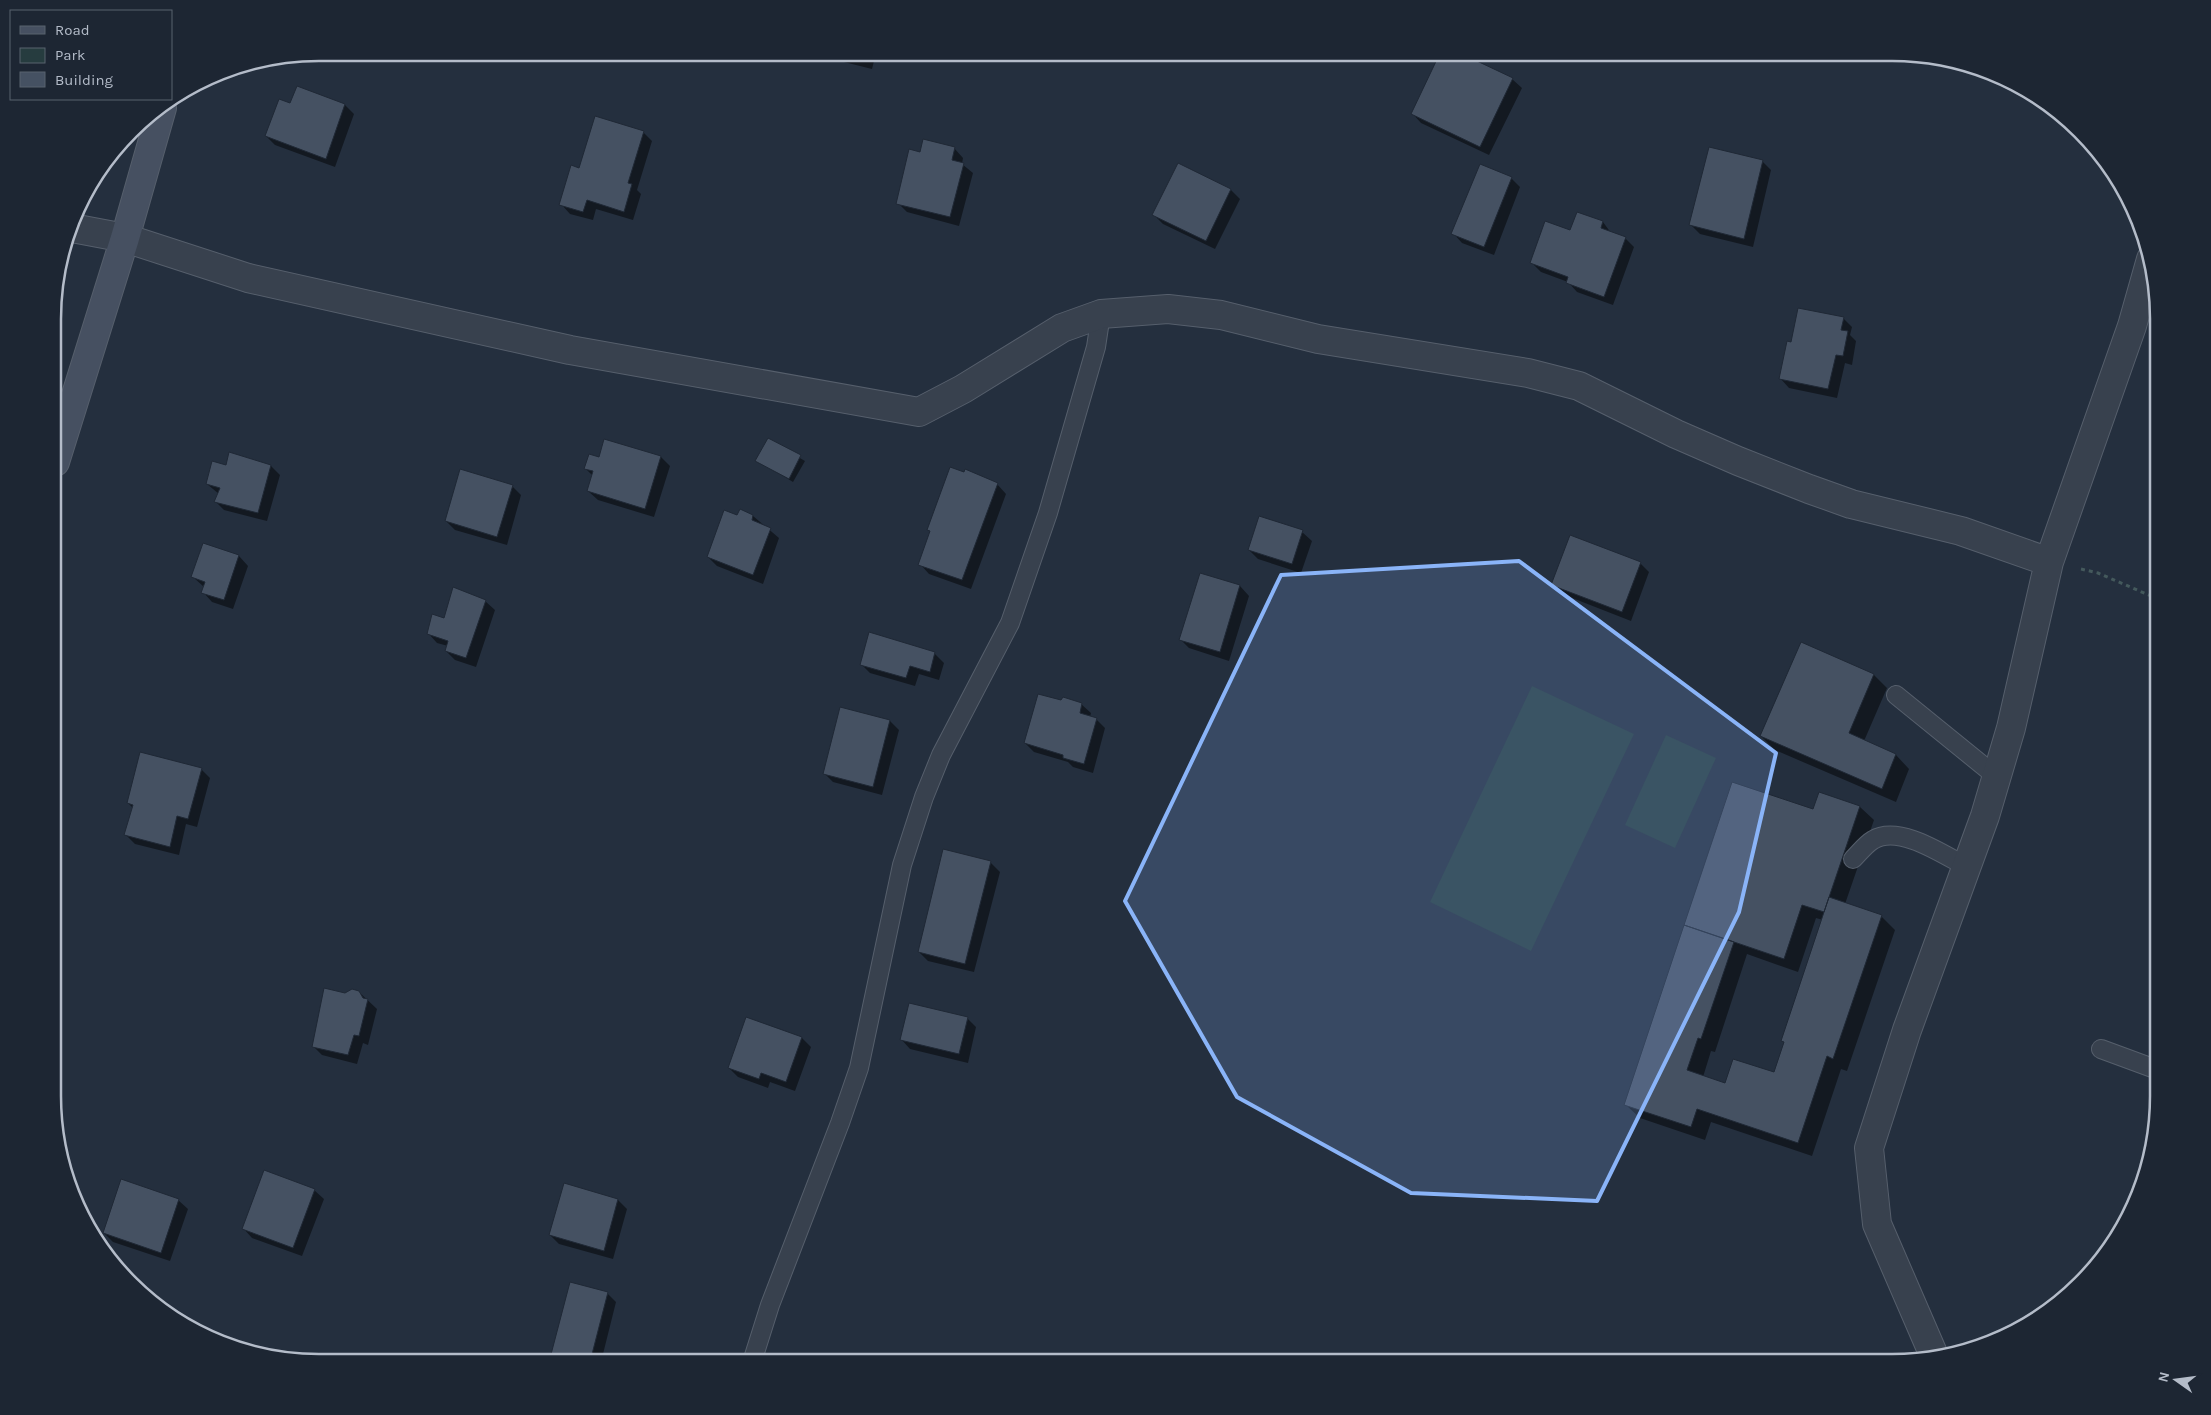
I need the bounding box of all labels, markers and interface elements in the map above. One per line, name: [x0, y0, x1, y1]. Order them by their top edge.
legend: [10, 10, 172, 100]
text: Road: [55, 21, 90, 39]
text: Park: [55, 46, 85, 64]
text: Building: [55, 71, 113, 89]
north arrow: [2151, 1355, 2201, 1405]
text: N: [2154, 1370, 2173, 1384]

